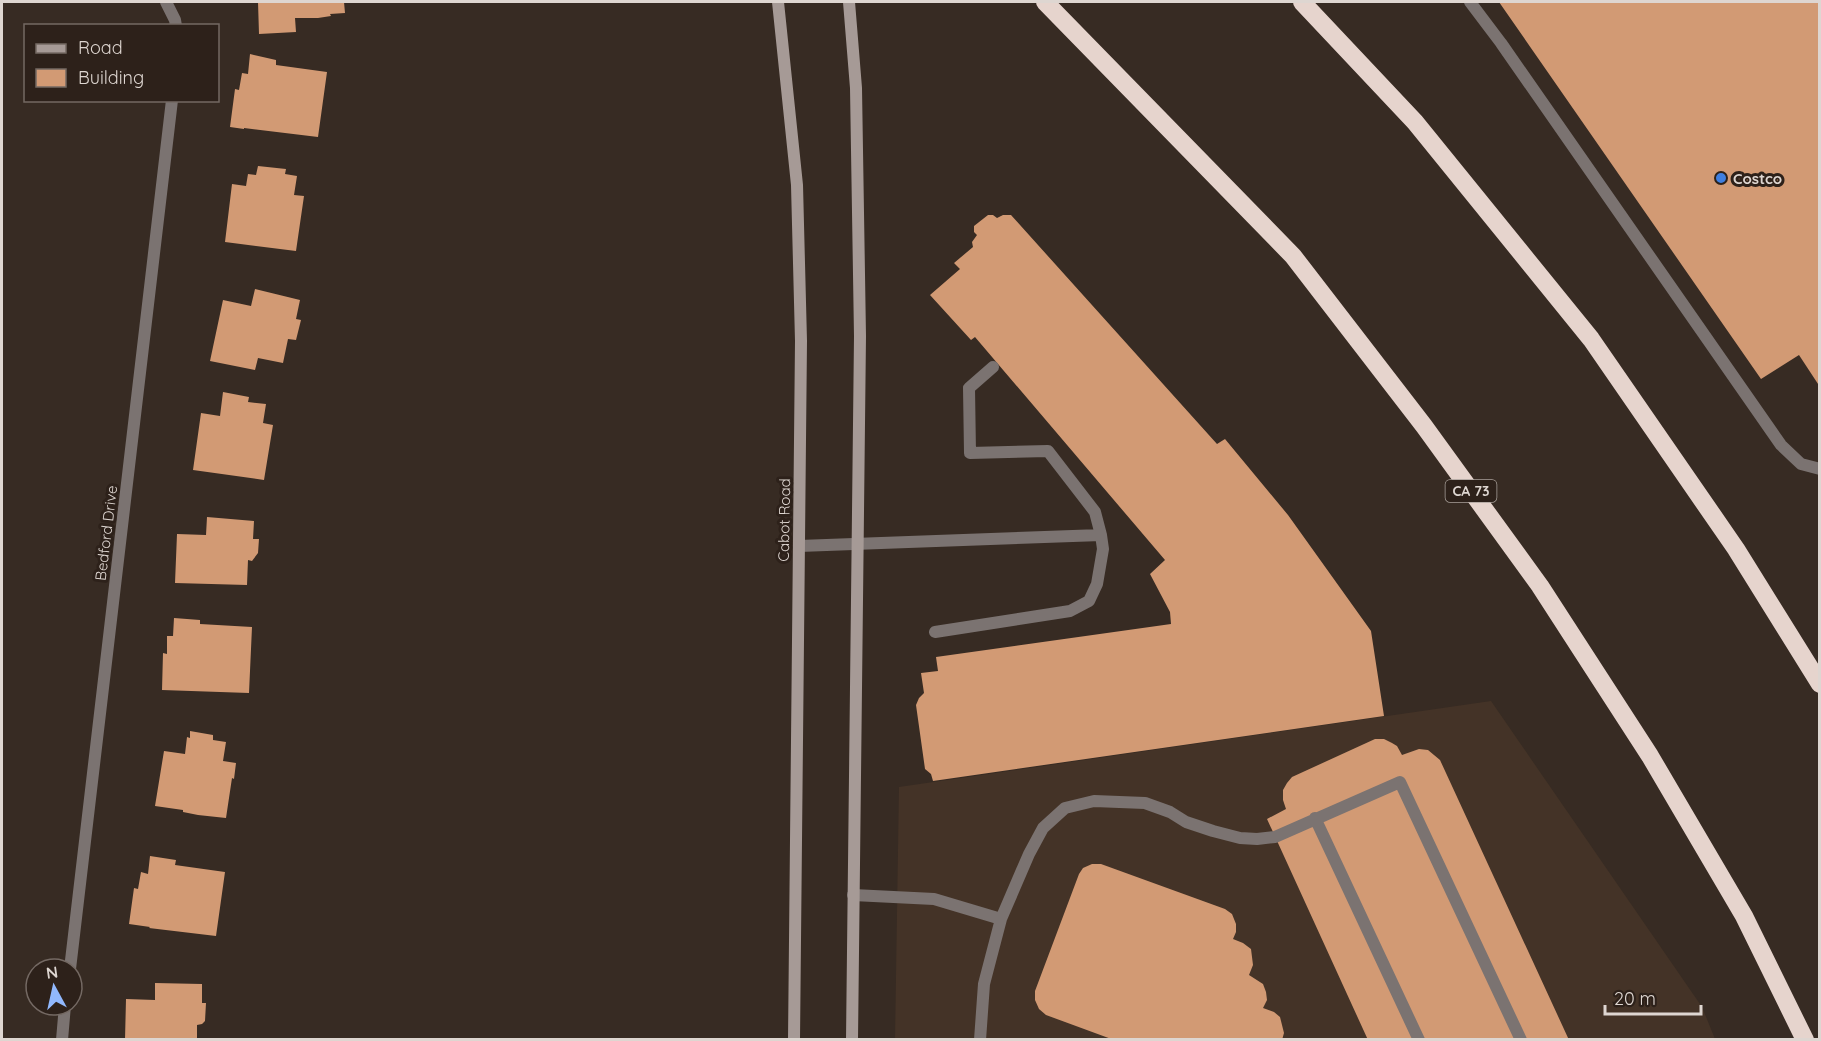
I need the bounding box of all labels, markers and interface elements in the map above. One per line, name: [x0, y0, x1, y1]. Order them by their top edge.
legend: [24, 24, 219, 102]
text: Road: [78, 36, 123, 59]
text: Building: [78, 66, 144, 89]
place label: Costco: [1733, 169, 1782, 188]
marker: Costco: [1714, 171, 1728, 185]
street label: Cabot Road: [774, 478, 794, 562]
road number: CA 73: [1446, 480, 1496, 502]
street label: Bedford Drive: [91, 484, 121, 582]
north arrow: [24, 957, 84, 1017]
text: N: [45, 961, 59, 983]
scale bar: [1605, 978, 1701, 1016]
text: 20 m: [1614, 987, 1656, 1010]

